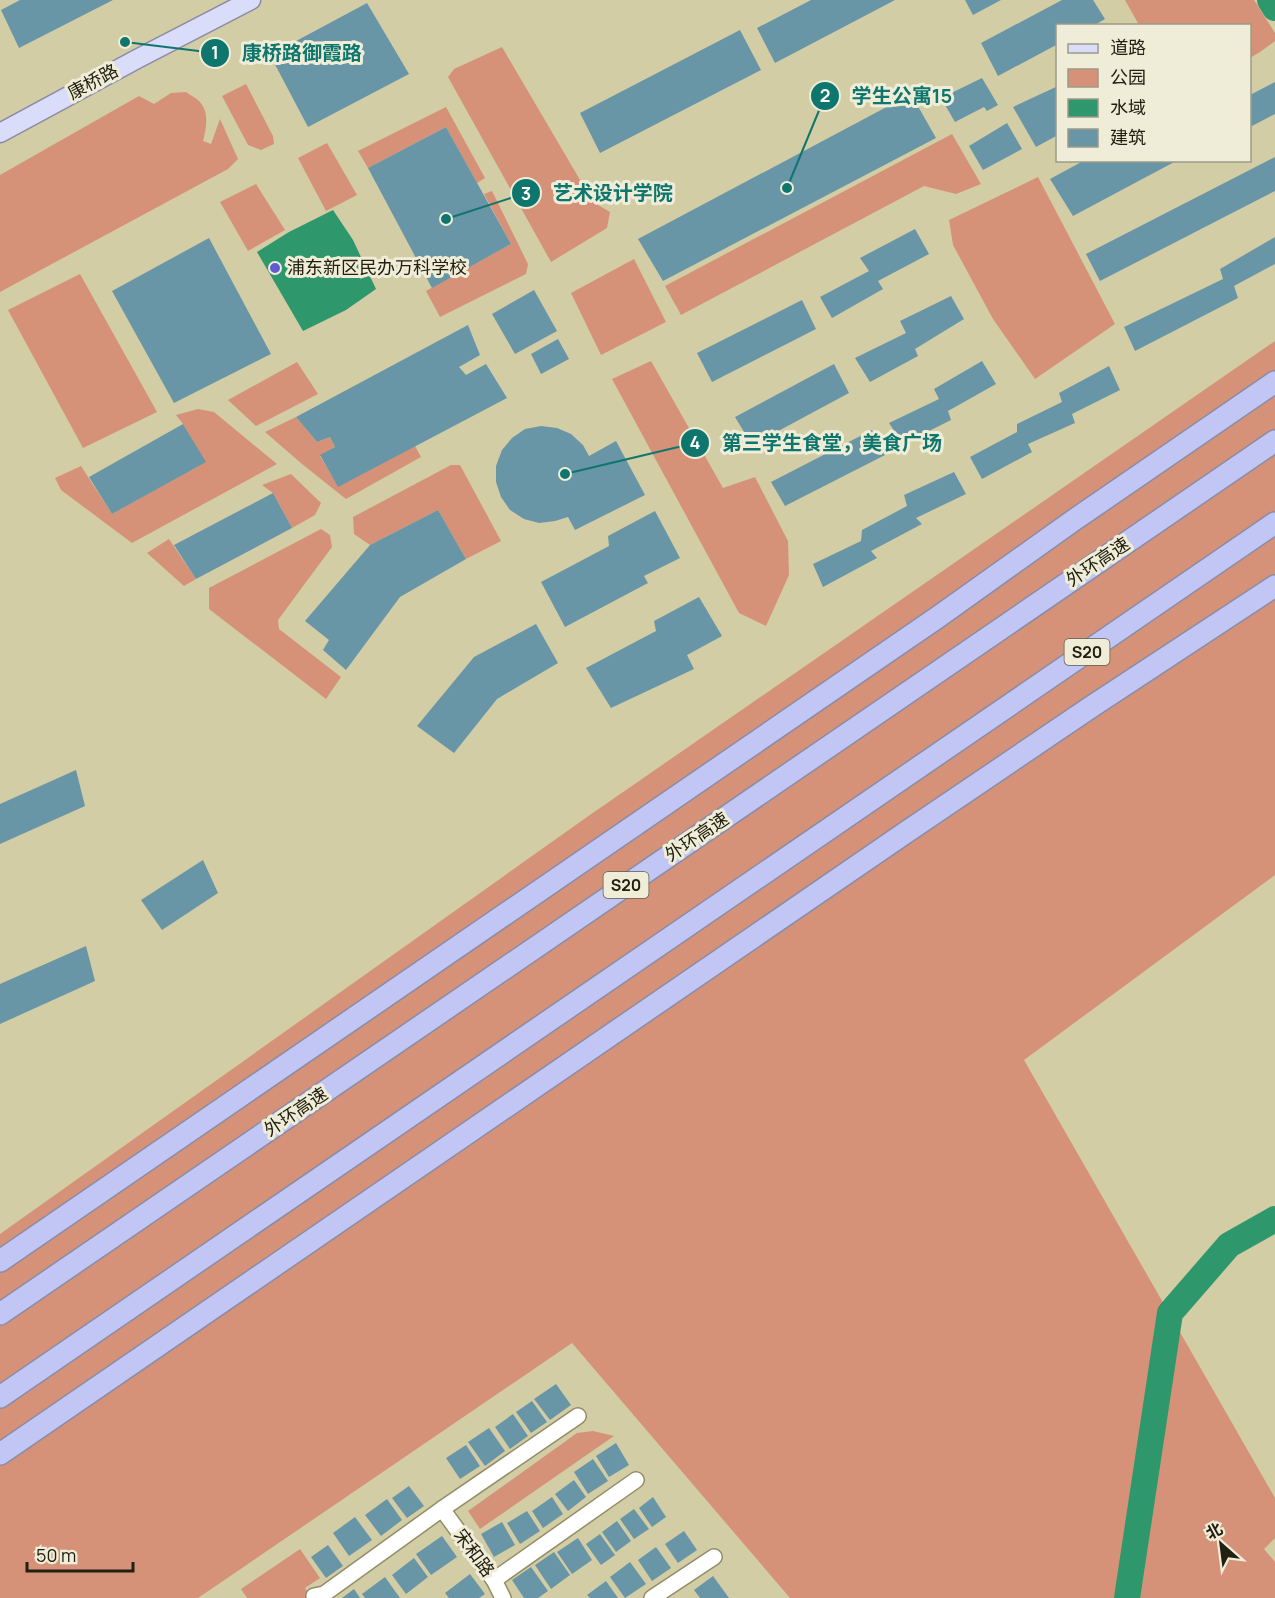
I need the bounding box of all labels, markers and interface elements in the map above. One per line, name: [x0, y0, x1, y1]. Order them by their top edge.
legend: [1056, 24, 1251, 162]
callout: 康桥路御霞路: [200, 34, 374, 72]
text: 道路: [1110, 35, 1146, 59]
text: 康桥路御霞路: [242, 39, 362, 66]
text: 1: [211, 40, 219, 64]
street label: 康桥路: [63, 58, 122, 104]
text: 公园: [1110, 65, 1146, 89]
callout: 学生公寓15: [810, 77, 965, 115]
text: 学生公寓15: [852, 82, 952, 109]
text: 2: [820, 83, 830, 107]
text: 水域: [1110, 95, 1146, 119]
text: 建筑: [1110, 125, 1146, 149]
callout: 艺术设计学院: [511, 174, 685, 212]
text: 艺术设计学院: [553, 179, 673, 206]
text: 3: [521, 181, 531, 205]
place label: 浦东新区民办万科学校: [287, 255, 467, 279]
marker: 浦东新区民办万科学校: [268, 261, 282, 275]
callout: 第三学生食堂，美食广场: [680, 424, 954, 462]
text: 第三学生食堂，美食广场: [722, 429, 942, 456]
text: 4: [690, 430, 701, 454]
street label: 外环高速: [1061, 531, 1134, 591]
road number: S20: [1064, 639, 1110, 665]
street label: 外环高速: [660, 806, 733, 866]
road number: S20: [604, 872, 648, 898]
street label: 外环高速: [259, 1081, 332, 1141]
north arrow: [1191, 1514, 1251, 1574]
text: 北: [1202, 1517, 1226, 1544]
street label: 宋和路: [449, 1524, 500, 1581]
scale bar: [27, 1535, 134, 1573]
text: 50 m: [36, 1543, 76, 1567]

